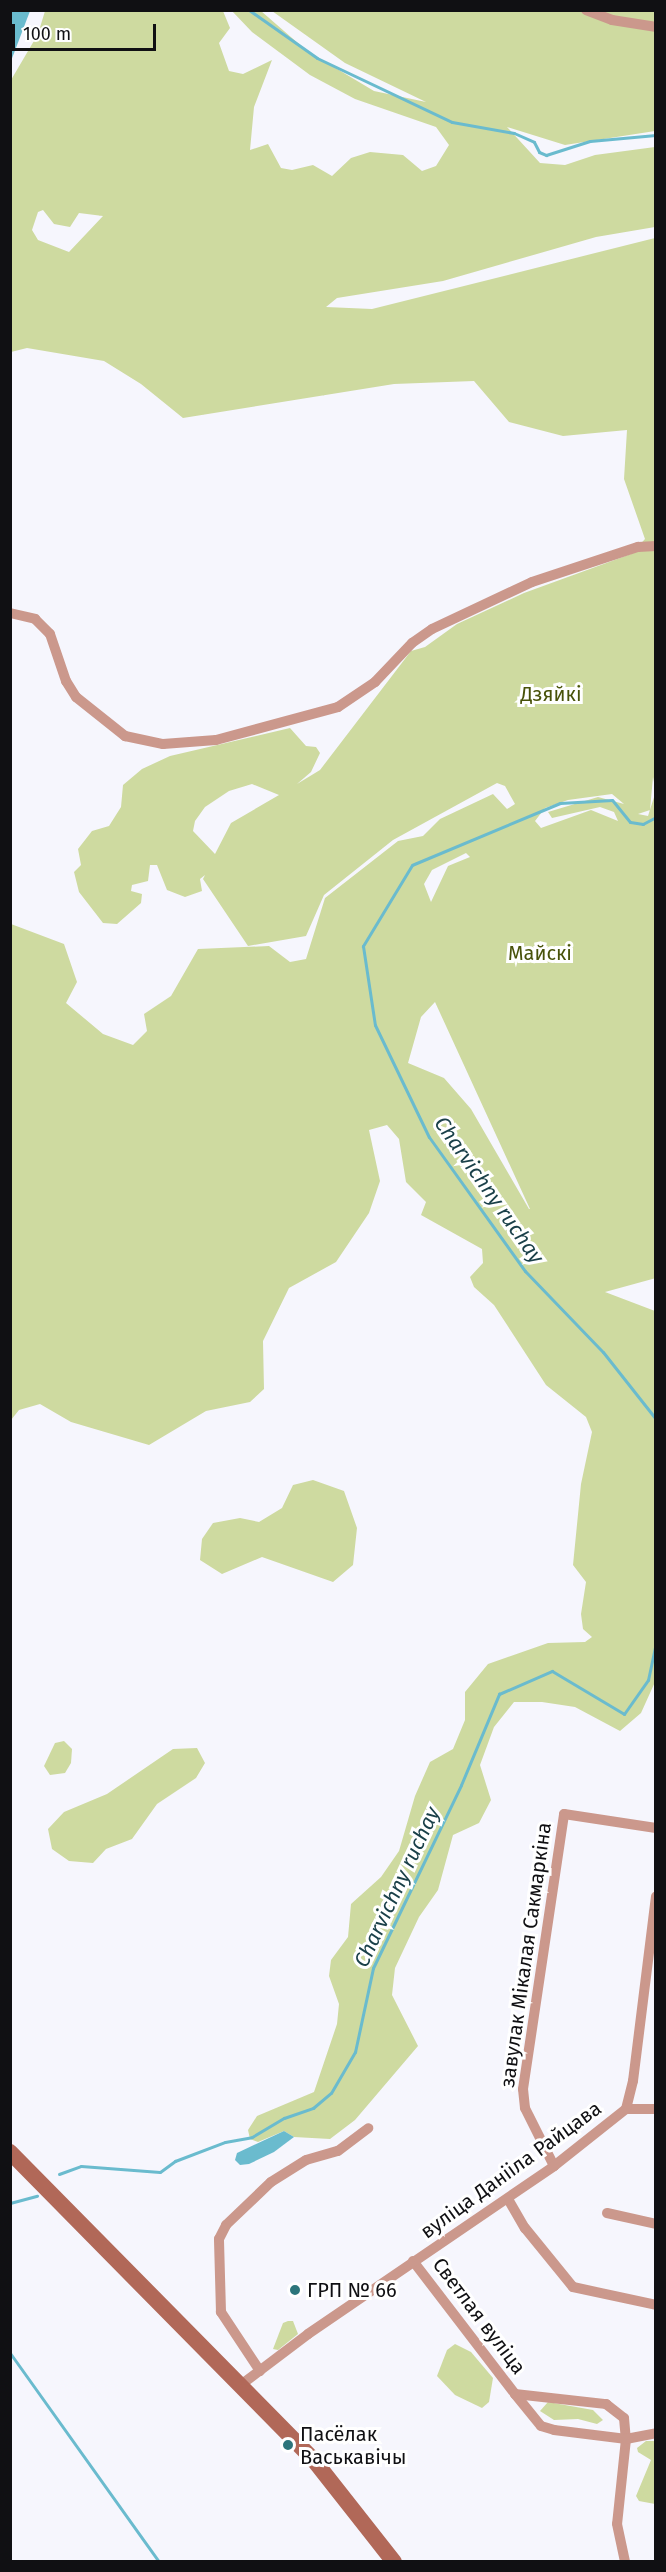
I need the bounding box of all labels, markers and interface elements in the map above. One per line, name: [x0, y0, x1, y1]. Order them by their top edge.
scale bar: [15, 12, 159, 50]
text: 100 m: [23, 23, 71, 45]
park label: Дзяйкі: [520, 682, 582, 706]
park label: Майскі: [508, 941, 572, 965]
water label: Charvichny ruchay: [429, 1112, 549, 1268]
water label: Charvichny ruchay: [349, 1803, 445, 1971]
street label: завулак Мікалая Сакмаркіна: [496, 1821, 556, 2089]
street label: вуліца Данііла Райцава: [416, 2096, 606, 2244]
street label: Светлая вуліца: [427, 2253, 531, 2379]
place label: ГРП № 66: [307, 2278, 397, 2302]
marker: ГРП № 66: [288, 2283, 302, 2297]
place label: Пасёлак Васькавічы: [300, 2422, 407, 2469]
marker: Пасёлак Васькавічы: [281, 2438, 295, 2452]

